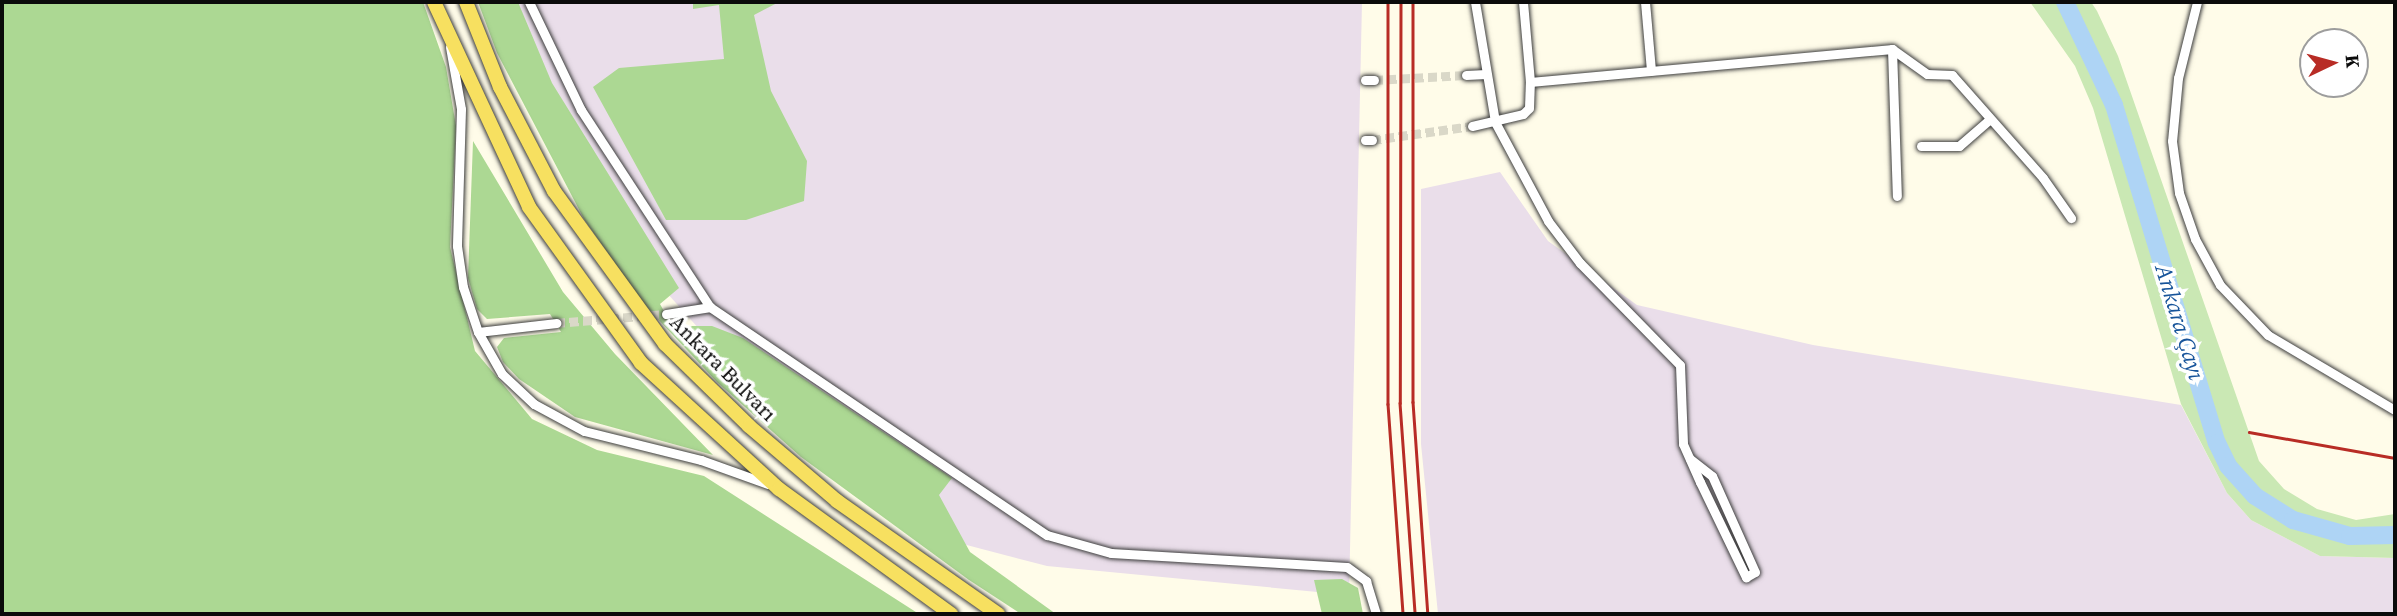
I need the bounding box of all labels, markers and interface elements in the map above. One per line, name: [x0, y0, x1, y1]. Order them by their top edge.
north arrow: [2299, 28, 2369, 98]
text: K: [2339, 54, 2366, 69]
water label: Ankara Çayı: [2149, 261, 2211, 383]
street label: Ankara Bulvarı: [665, 310, 781, 426]

